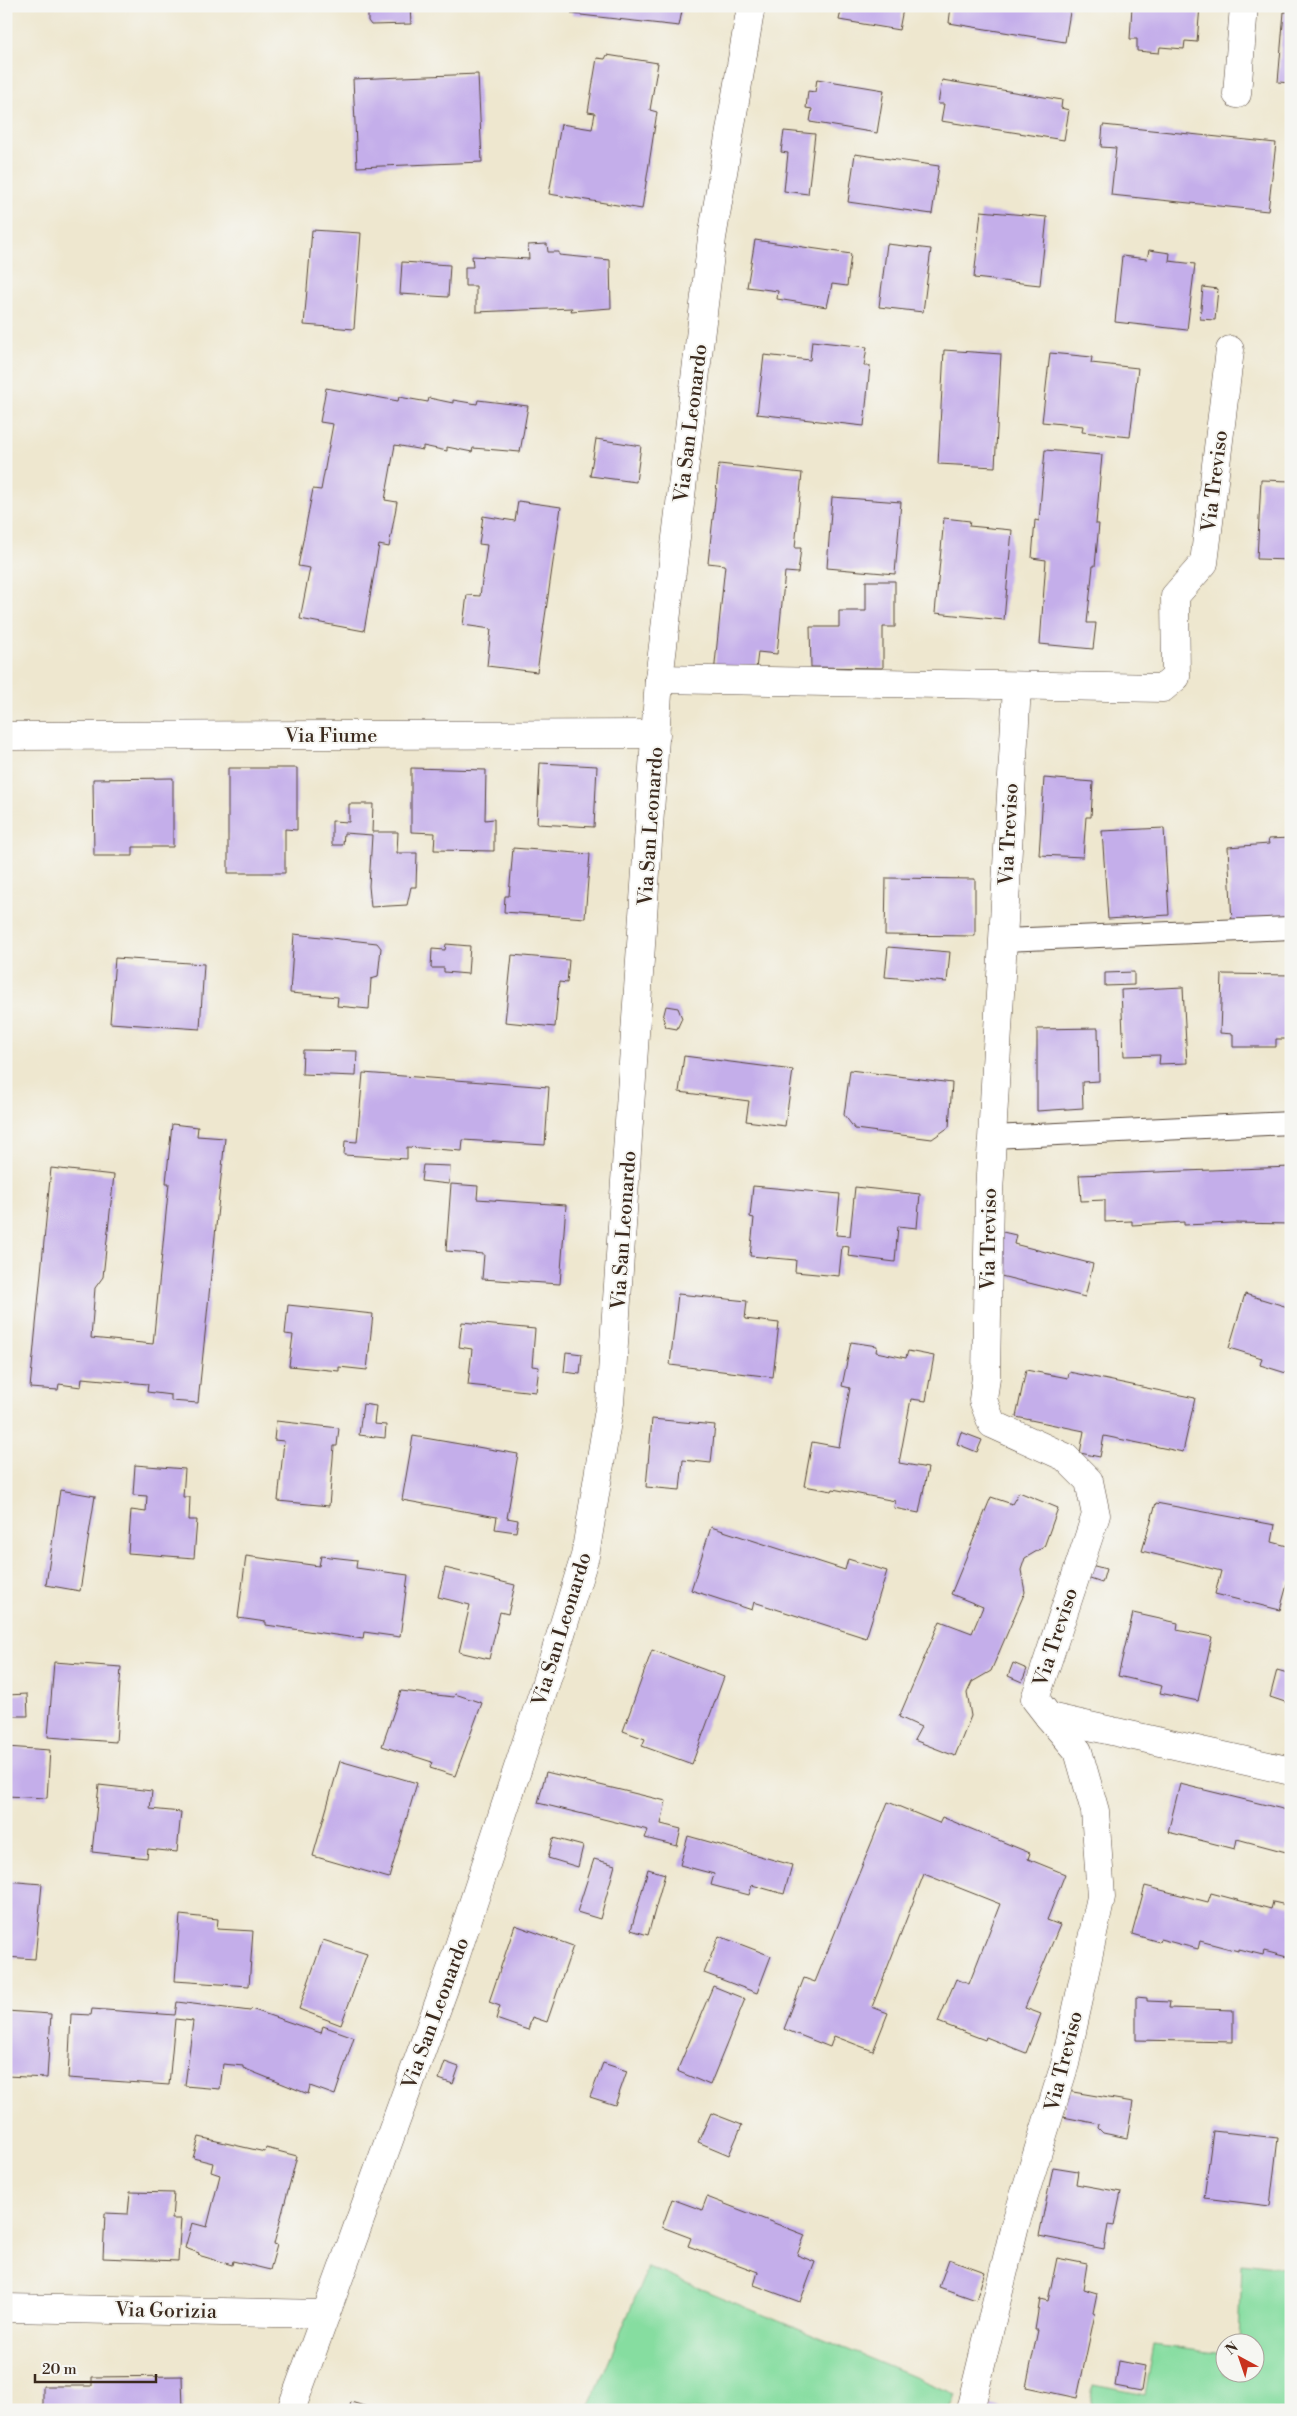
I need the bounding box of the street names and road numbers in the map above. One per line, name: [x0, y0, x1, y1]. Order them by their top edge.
street label: Via San Leonardo: [669, 343, 714, 505]
street label: Via Treviso: [1197, 429, 1234, 534]
street label: Via Fiume: [284, 724, 377, 749]
street label: Via San Leonardo: [633, 746, 670, 907]
street label: Via Treviso: [994, 782, 1025, 887]
street label: Via San Leonardo: [606, 1150, 643, 1311]
street label: Via Treviso: [976, 1188, 1003, 1291]
street label: Via San Leonardo: [527, 1550, 598, 1710]
street label: Via Treviso: [1028, 1585, 1084, 1691]
street label: Via San Leonardo: [397, 1934, 475, 2094]
street label: Via Treviso: [1040, 2009, 1089, 2115]
street label: Via Gorizia: [114, 2298, 218, 2325]

